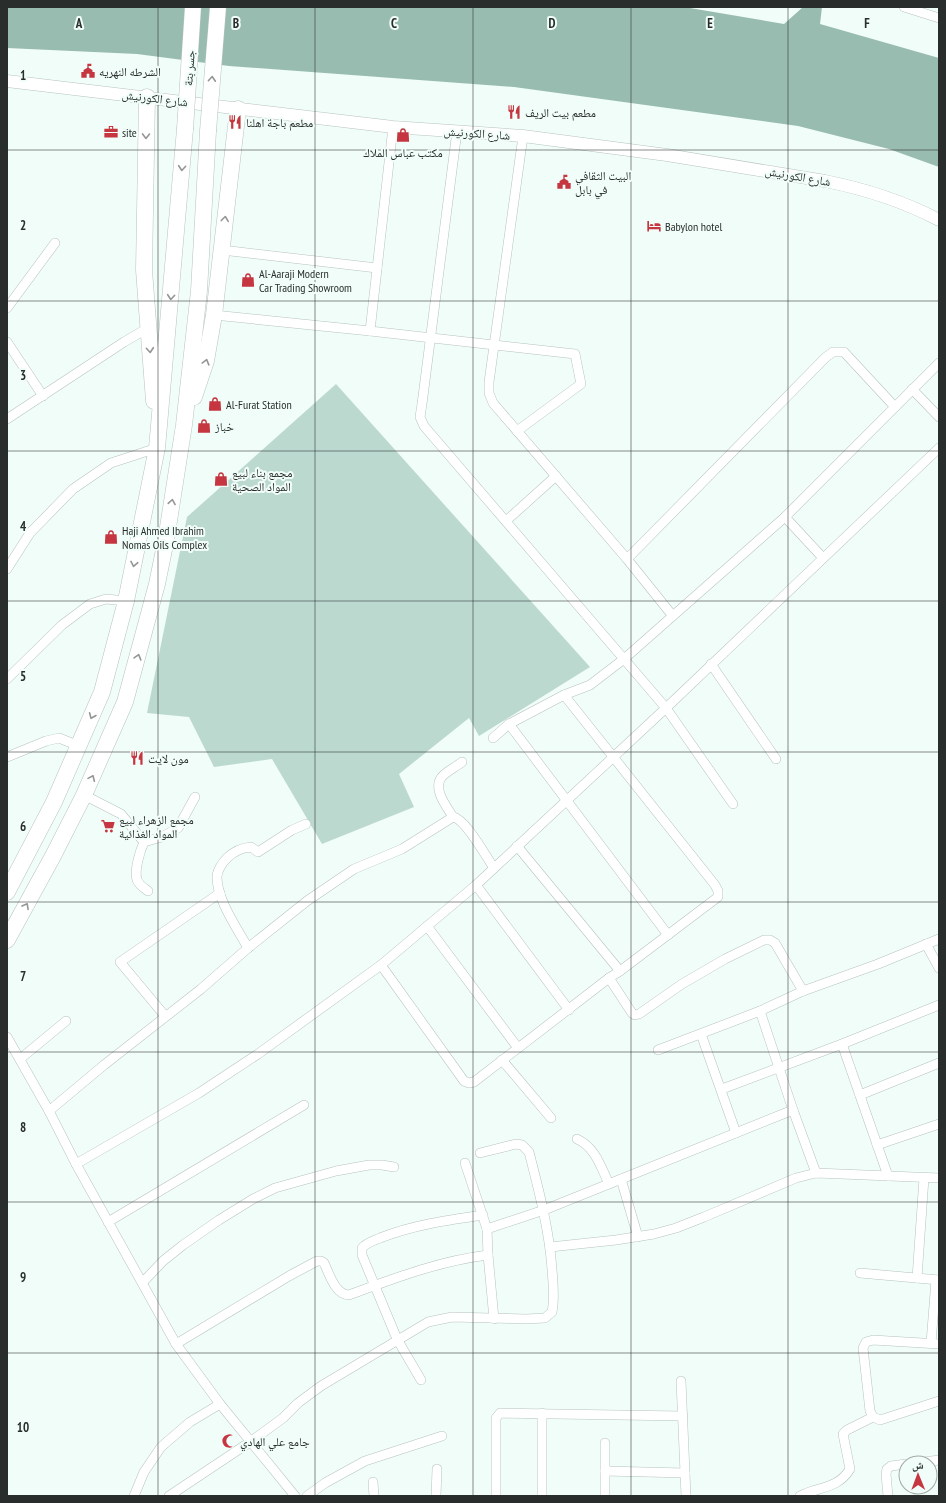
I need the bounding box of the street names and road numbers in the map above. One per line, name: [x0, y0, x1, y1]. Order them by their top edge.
street label: جسر بتة: [180, 49, 198, 87]
street label: شارع الكورنيش: [121, 87, 189, 110]
street label: شارع الكورنيش: [443, 123, 511, 144]
street label: شارع الكورنيش: [764, 163, 832, 190]

